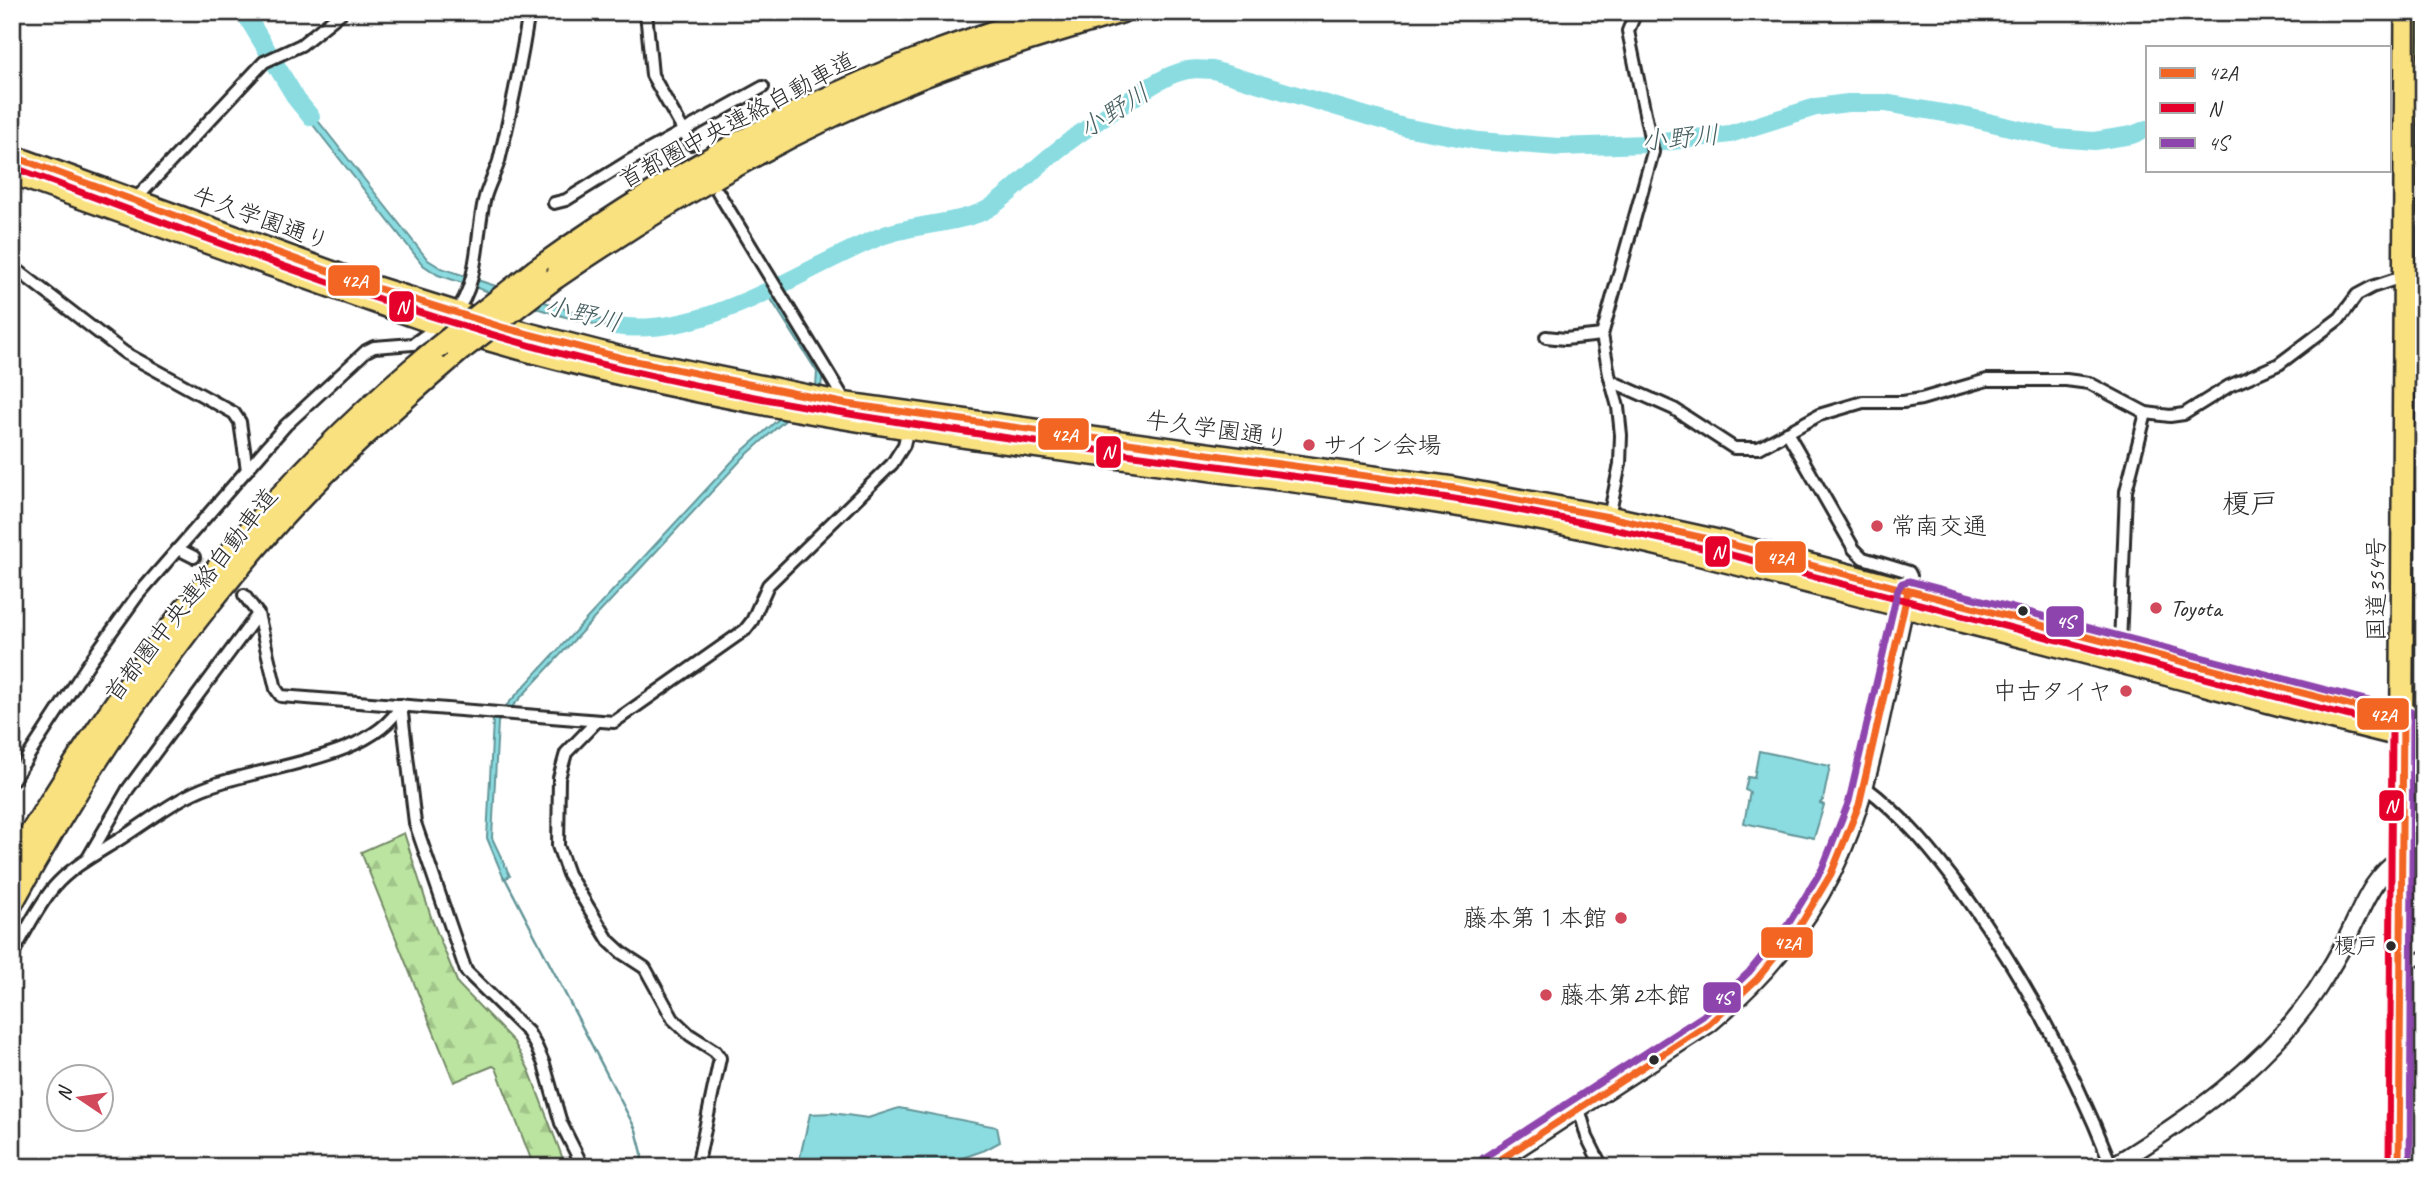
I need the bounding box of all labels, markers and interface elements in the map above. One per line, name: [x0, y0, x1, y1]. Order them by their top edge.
street label: 首都圏中央連絡自動車道: [613, 45, 861, 195]
legend: [2146, 46, 2390, 172]
text: 42A: [2208, 60, 2239, 86]
water label: 小野川: [1072, 76, 1156, 146]
text: N: [2208, 96, 2224, 122]
water label: 小野川: [1640, 118, 1720, 158]
text: 4S: [2208, 130, 2231, 156]
street label: 牛久学園通り: [188, 179, 334, 257]
line badge: 42A: [327, 264, 381, 297]
text: 42A: [341, 269, 369, 293]
water label: 小野川: [541, 289, 625, 339]
line badge: N: [388, 290, 415, 323]
text: N: [396, 295, 411, 319]
street label: 牛久学園通り: [1144, 404, 1290, 454]
line badge: 42A: [1037, 417, 1090, 451]
text: 42A: [1051, 423, 1079, 447]
place label: サイン会場: [1323, 430, 1442, 460]
line badge: N: [1095, 435, 1122, 469]
marker: サイン会場: [1301, 437, 1317, 453]
text: N: [1102, 440, 1117, 464]
street label: 首都圏中央連絡自動車道: [98, 482, 284, 708]
district label: 榎戸: [2222, 486, 2278, 521]
place label: 常南交通: [1891, 511, 1987, 541]
marker: 常南交通: [1869, 518, 1885, 534]
line badge: N: [1704, 535, 1731, 568]
street label: 国道354号: [2361, 537, 2391, 641]
text: N: [1712, 540, 1727, 564]
line badge: 42A: [1754, 540, 1807, 574]
text: 42A: [1767, 546, 1795, 570]
place label: Toyota: [2170, 593, 2224, 623]
marker: Toyota: [2148, 600, 2164, 616]
unlabelled marker: [2016, 604, 2030, 618]
line badge: 4S: [2045, 605, 2085, 638]
text: 4S: [2056, 610, 2079, 634]
place label: 中古タイヤ: [1993, 676, 2112, 706]
marker: 中古タイヤ: [2118, 683, 2134, 699]
line badge: 42A: [2356, 697, 2410, 731]
text: 42A: [2370, 703, 2398, 727]
line badge: N: [2378, 789, 2405, 822]
text: N: [2385, 794, 2400, 818]
place label: 藤本第１本館: [1463, 903, 1607, 933]
marker: 藤本第１本館: [1613, 910, 1629, 926]
line badge: 42A: [1760, 926, 1814, 959]
text: 42A: [1774, 931, 1802, 955]
place label: 榎戸: [2334, 932, 2378, 960]
marker: 榎戸: [2384, 939, 2398, 953]
place label: 藤本第2本館: [1560, 980, 1691, 1010]
line badge: 4S: [1702, 981, 1742, 1014]
text: 4S: [1713, 986, 1736, 1010]
marker: 藤本第2本館: [1538, 987, 1554, 1003]
unlabelled marker: [1647, 1053, 1661, 1067]
north arrow: [46, 1064, 116, 1134]
text: N: [51, 1083, 78, 1103]

